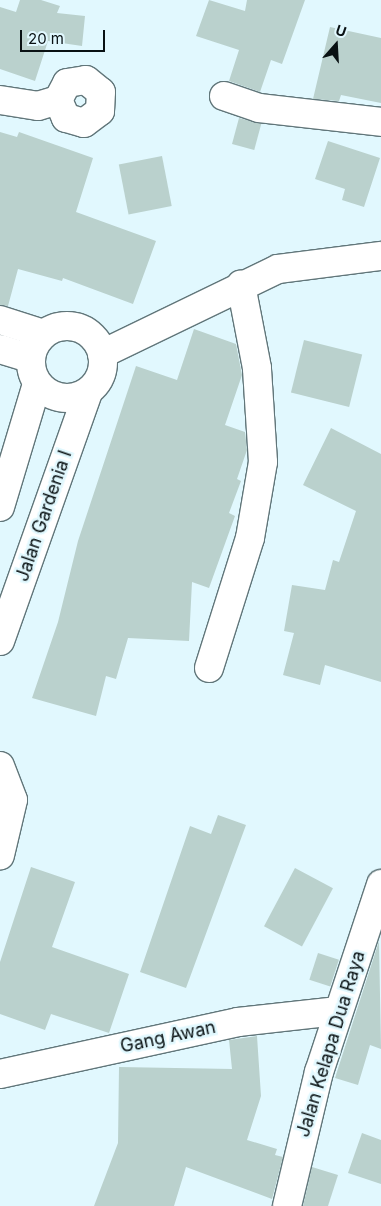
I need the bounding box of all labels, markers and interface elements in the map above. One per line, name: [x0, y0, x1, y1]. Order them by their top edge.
scale bar: [22, 20, 108, 52]
north arrow: [311, 20, 361, 70]
text: U: [333, 21, 349, 40]
text: 20 m: [28, 29, 64, 48]
street label: Jalan Gardenia I: [11, 448, 77, 584]
street label: Jalan Kelapa Dua Raya: [292, 948, 370, 1140]
street label: Gang Awan: [118, 1016, 218, 1058]

